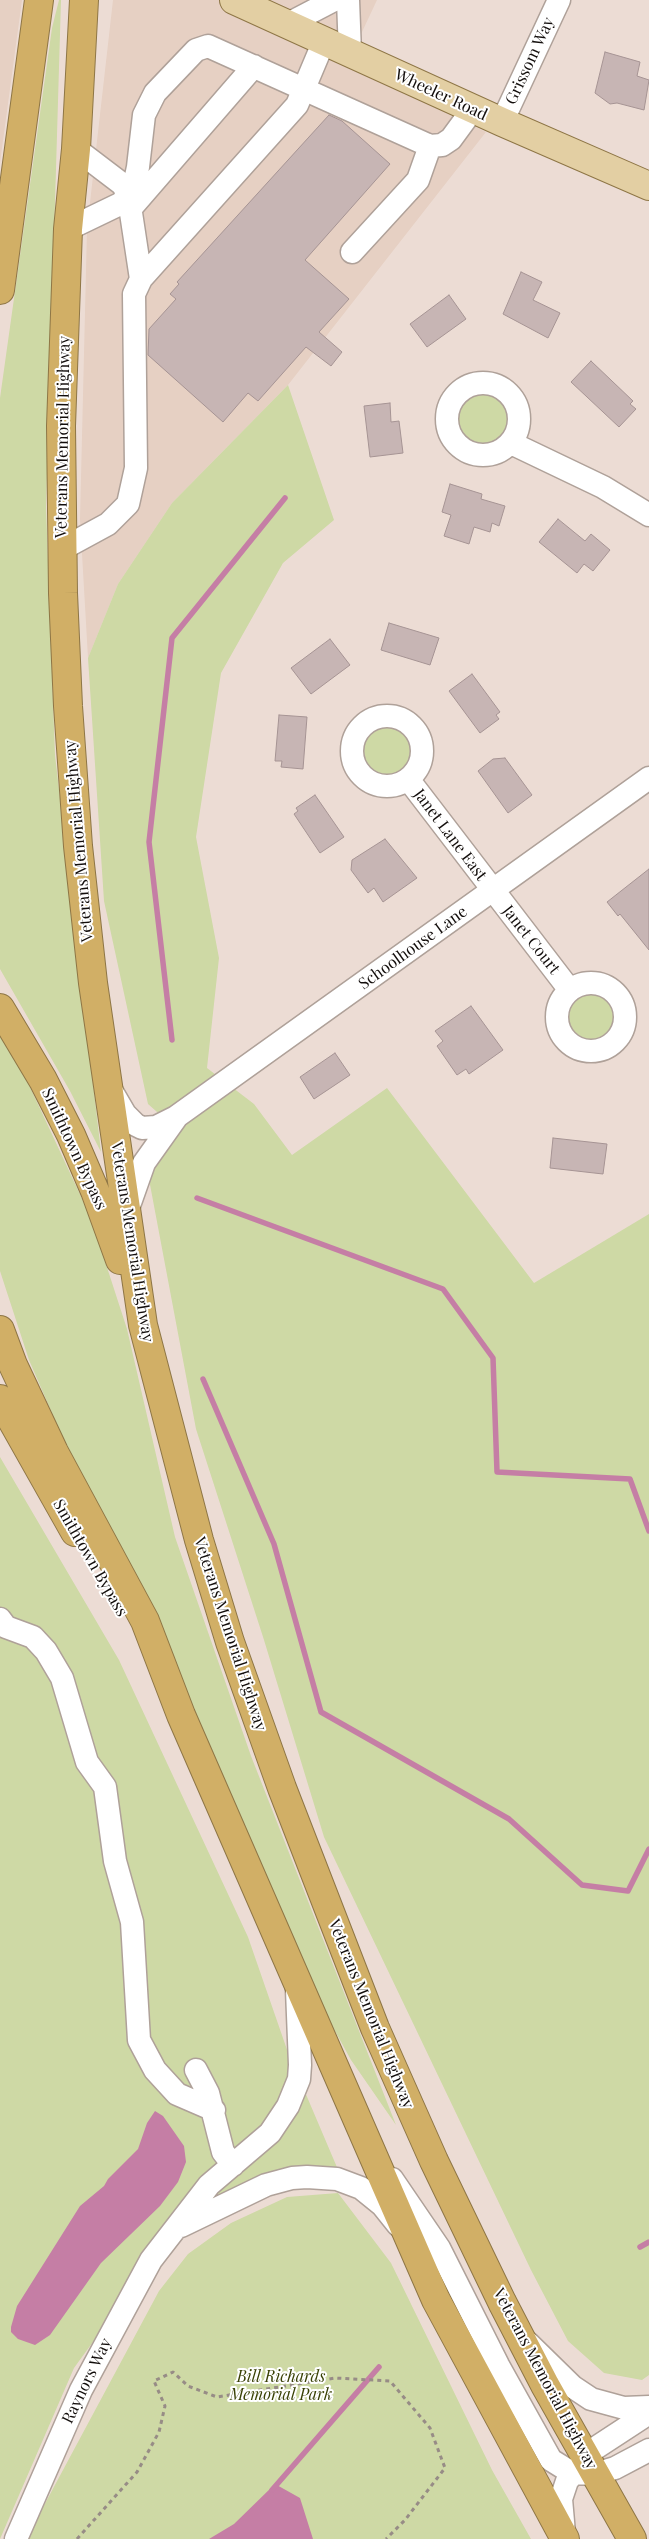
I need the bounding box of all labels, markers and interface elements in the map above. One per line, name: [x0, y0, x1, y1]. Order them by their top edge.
street label: Grissom Way: [501, 14, 559, 108]
street label: Wheeler Road: [392, 65, 490, 125]
street label: Veterans Memorial Highway: [52, 336, 74, 538]
street label: Veterans Memorial Highway: [61, 739, 97, 943]
street label: Janet Lane East: [409, 785, 491, 885]
street label: Schoolhouse Lane: [355, 902, 471, 994]
street label: Janet Court: [498, 902, 564, 978]
street label: Smithtown Bypass: [37, 1085, 111, 1213]
street label: Veterans Memorial Highway: [107, 1141, 157, 1343]
street label: Smithtown Bypass: [49, 1496, 131, 1620]
street label: Veterans Memorial Highway: [190, 1535, 270, 1733]
street label: Veterans Memorial Highway: [324, 1917, 418, 2111]
street label: Veterans Memorial Highway: [489, 2285, 601, 2473]
street label: Raynors Way: [58, 2335, 116, 2427]
park label: Bill Richards Memorial Park: [230, 2367, 332, 2405]

